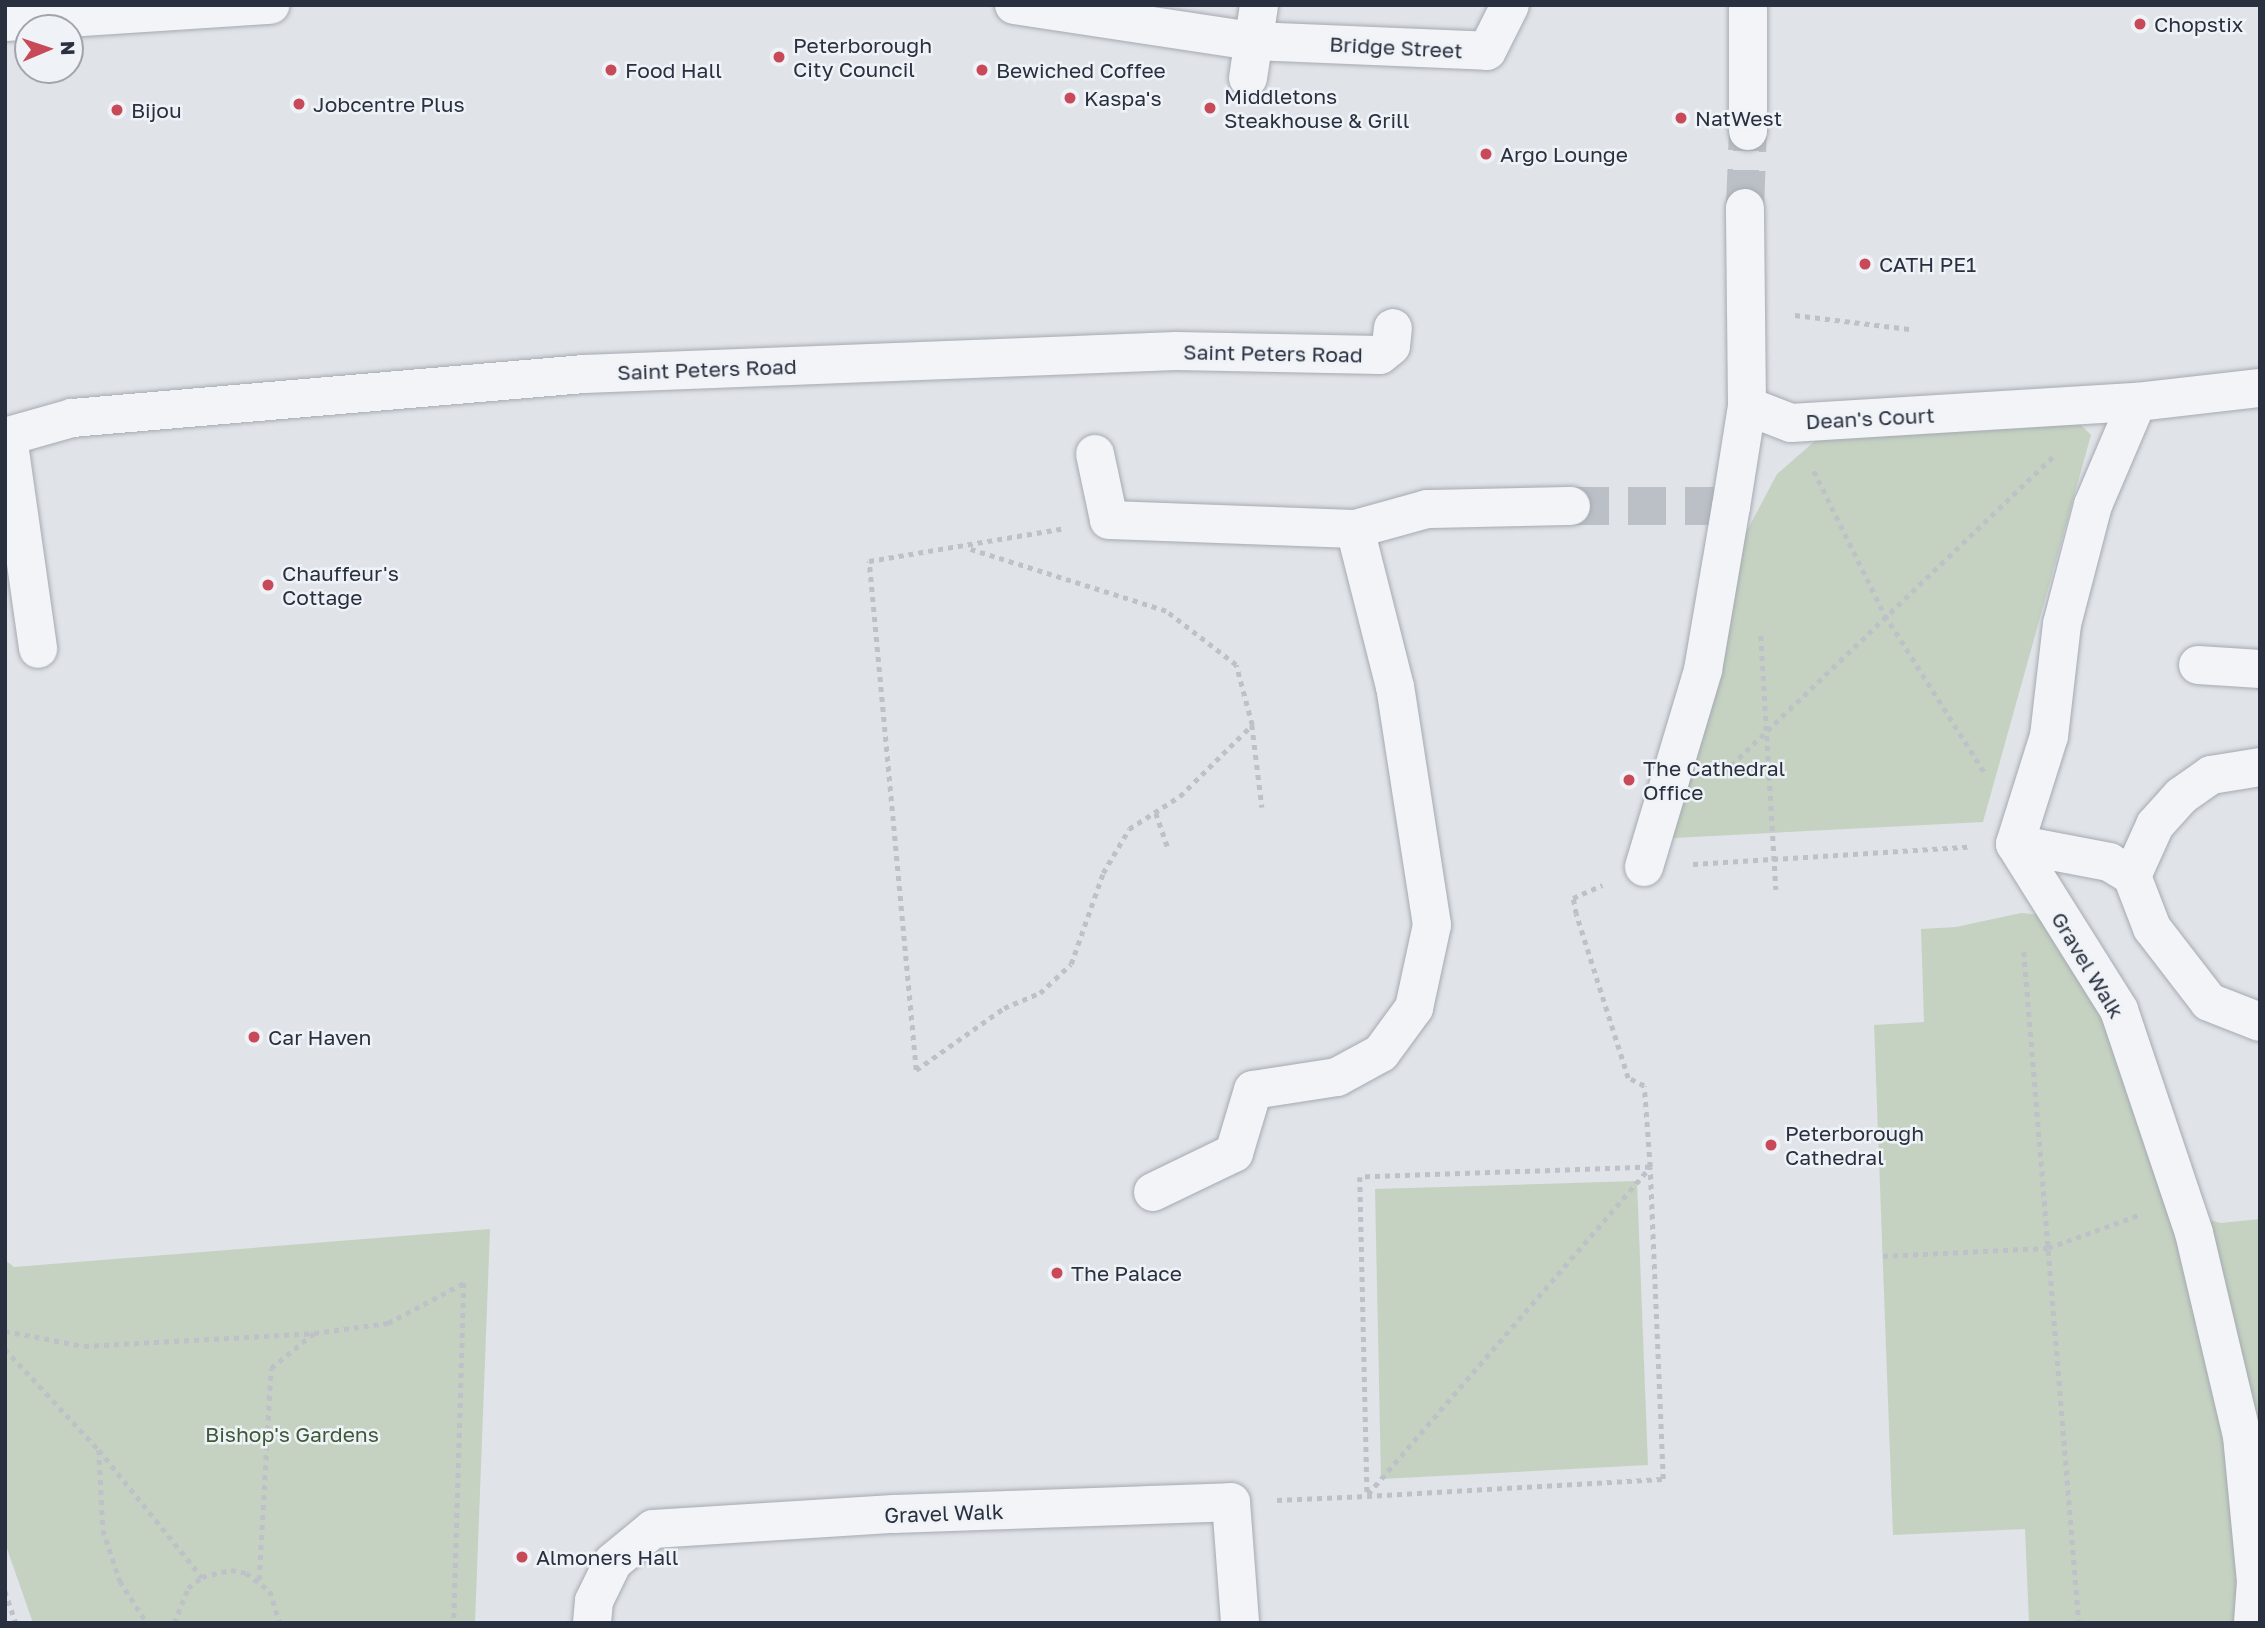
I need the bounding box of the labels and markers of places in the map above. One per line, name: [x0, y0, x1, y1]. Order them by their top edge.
place label: Chopstix: [2154, 11, 2243, 37]
marker: Chopstix: [2132, 16, 2148, 32]
place label: Peterborough City Council: [793, 32, 932, 82]
marker: Peterborough City Council: [771, 49, 787, 65]
place label: Food Hall: [625, 57, 722, 83]
place label: Bewiched Coffee: [996, 57, 1166, 83]
marker: Food Hall: [603, 62, 619, 78]
marker: Bewiched Coffee: [974, 62, 990, 78]
place label: Middletons Steakhouse & Grill: [1224, 83, 1409, 133]
place label: Kaspa's: [1084, 85, 1162, 111]
marker: Kaspa's: [1062, 90, 1078, 106]
place label: Jobcentre Plus: [313, 91, 465, 117]
marker: Jobcentre Plus: [291, 96, 307, 112]
place label: Bijou: [131, 97, 182, 123]
marker: Middletons Steakhouse & Grill: [1202, 100, 1218, 116]
marker: Bijou: [109, 102, 125, 118]
place label: NatWest: [1695, 105, 1782, 131]
marker: NatWest: [1673, 110, 1689, 126]
place label: Argo Lounge: [1500, 141, 1628, 167]
marker: Argo Lounge: [1478, 146, 1494, 162]
place label: CATH PE1: [1879, 251, 1976, 277]
marker: CATH PE1: [1857, 256, 1873, 272]
place label: Chauffeur's Cottage: [282, 560, 399, 610]
marker: Chauffeur's Cottage: [260, 577, 276, 593]
place label: The Cathedral Office: [1643, 755, 1785, 805]
marker: The Cathedral Office: [1621, 772, 1637, 788]
place label: Car Haven: [268, 1024, 371, 1050]
marker: Car Haven: [246, 1029, 262, 1045]
place label: Peterborough Cathedral: [1785, 1120, 1924, 1170]
marker: Peterborough Cathedral: [1763, 1137, 1779, 1153]
place label: The Palace: [1071, 1260, 1182, 1286]
marker: The Palace: [1049, 1265, 1065, 1281]
place label: Almoners Hall: [536, 1544, 678, 1570]
marker: Almoners Hall: [514, 1549, 530, 1565]

